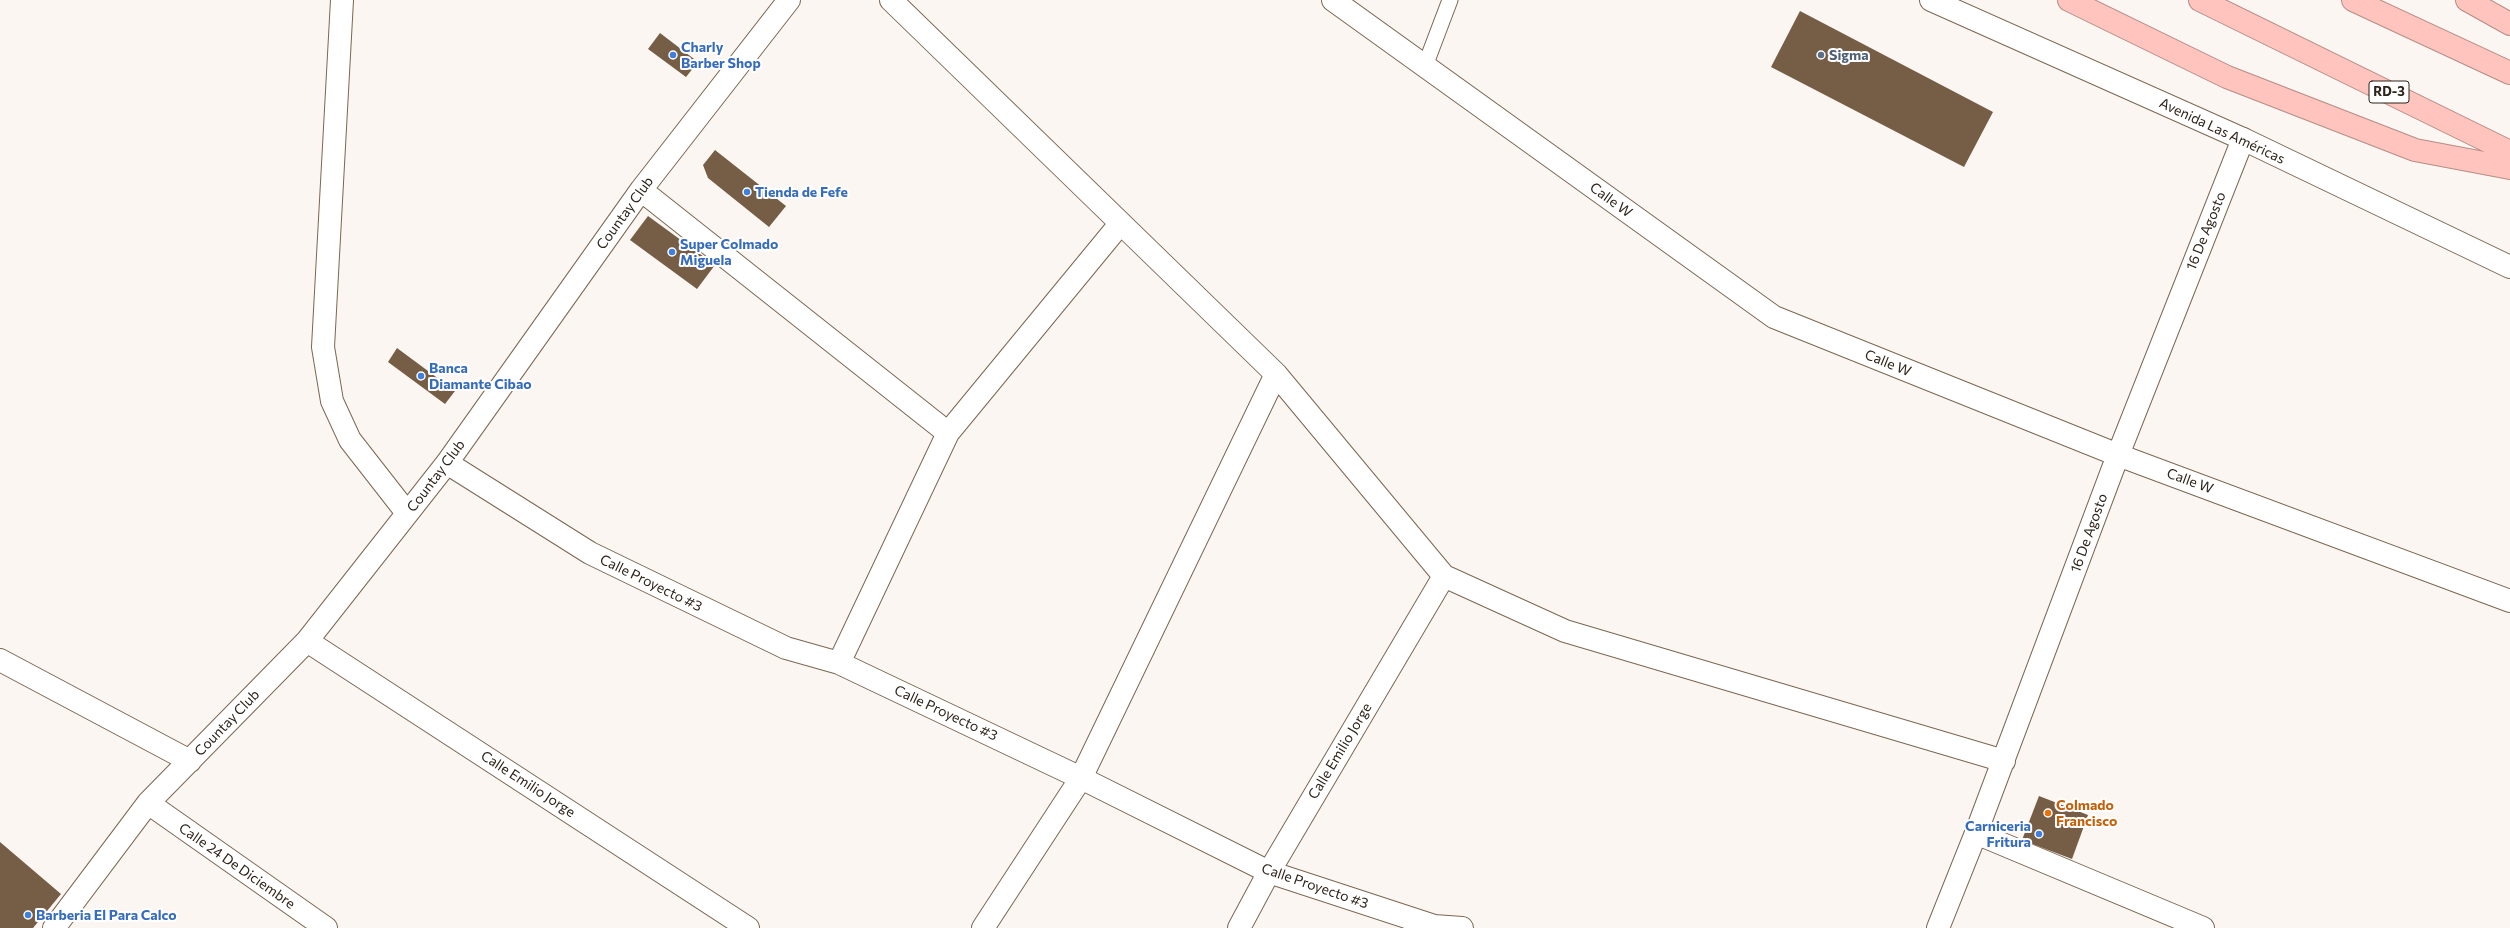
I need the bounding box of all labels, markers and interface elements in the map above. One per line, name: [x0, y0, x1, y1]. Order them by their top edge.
place label: Charly Barber Shop: [681, 39, 761, 72]
place label: Sigma: [1829, 47, 1869, 63]
marker: Charly Barber Shop: [668, 50, 678, 60]
marker: Sigma: [1816, 50, 1826, 60]
road number: RD-3: [2369, 81, 2409, 103]
street label: Avenida Las Américas: [2157, 95, 2287, 167]
street label: Countay Club: [593, 173, 657, 253]
street label: Calle W: [1586, 179, 1636, 221]
place label: Tienda de Fefe: [755, 184, 848, 200]
marker: Tienda de Fefe: [742, 187, 752, 197]
street label: 16 De Agosto: [2183, 189, 2229, 273]
place label: Super Colmado Miguela: [680, 236, 778, 268]
marker: Super Colmado Miguela: [667, 247, 677, 257]
street label: Calle W: [1862, 346, 1914, 380]
place label: Banca Diamante Cibao: [429, 360, 532, 392]
marker: Banca Diamante Cibao: [416, 371, 426, 381]
street label: Countay Club: [403, 437, 469, 515]
street label: Calle W: [2164, 465, 2216, 497]
street label: 16 De Agosto: [2067, 491, 2111, 575]
street label: Calle Proyecto #3: [597, 551, 705, 615]
street label: Calle Proyecto #3: [892, 682, 1000, 744]
street label: Countay Club: [191, 686, 263, 760]
street label: Calle Emilio Jorge: [1305, 700, 1375, 802]
street label: Calle Emilio Jorge: [478, 747, 578, 821]
place label: Colmado Francisco: [2056, 797, 2117, 830]
marker: Colmado Francisco: [2043, 808, 2053, 818]
place label: Carniceria Fritura: [1965, 818, 2031, 850]
street label: Calle 24 De Diciembre: [176, 820, 298, 912]
marker: Carniceria Fritura: [2034, 829, 2044, 839]
street label: Calle Proyecto #3: [1259, 860, 1371, 912]
place label: Barberia El Para Calco: [36, 907, 177, 923]
marker: Barberia El Para Calco: [23, 910, 33, 920]

